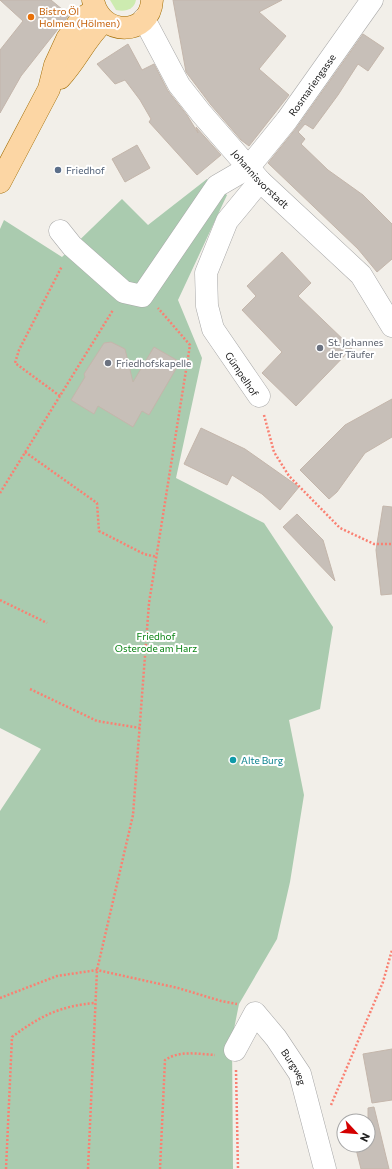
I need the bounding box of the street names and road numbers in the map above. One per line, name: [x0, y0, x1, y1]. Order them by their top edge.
street label: Rosmariengasse: [286, 51, 338, 118]
street label: Johannisvorstadt: [229, 147, 291, 211]
street label: Gümpelhof: [223, 350, 261, 399]
street label: Burgweg: [279, 1047, 309, 1087]

